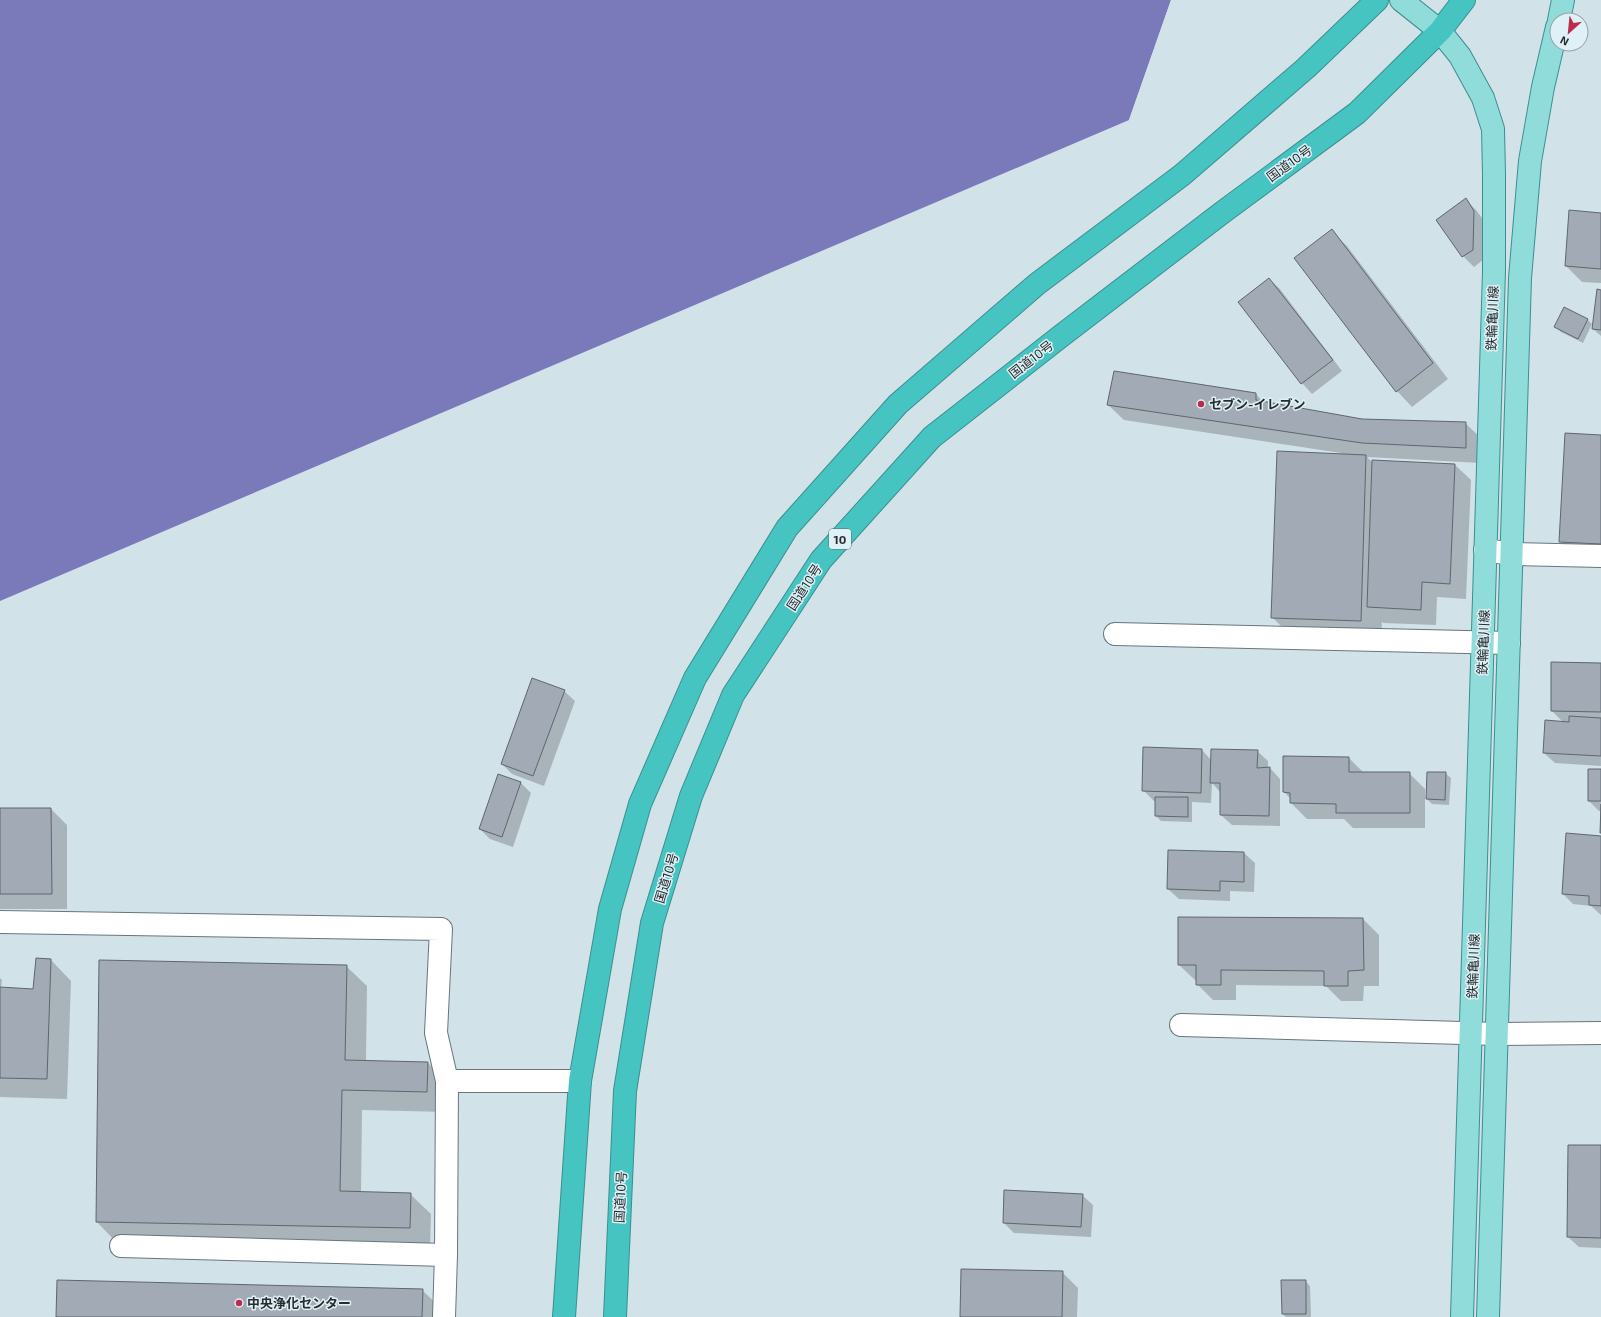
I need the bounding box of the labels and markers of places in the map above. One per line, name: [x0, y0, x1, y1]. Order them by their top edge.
place label: セブン-イレブン: [1209, 396, 1305, 412]
marker: セブン-イレブン: [1196, 399, 1206, 409]
place label: 中央浄化センター: [247, 1295, 351, 1311]
marker: 中央浄化センター: [234, 1298, 244, 1308]

